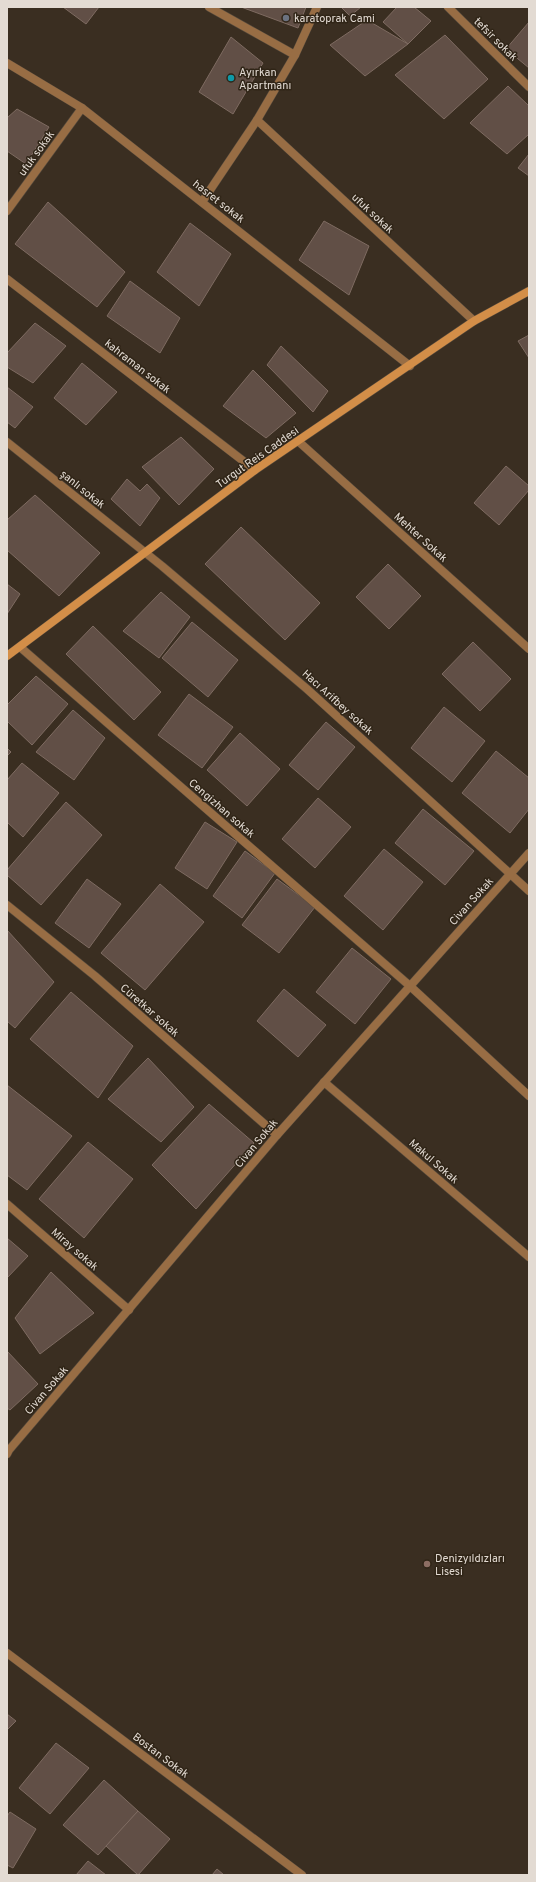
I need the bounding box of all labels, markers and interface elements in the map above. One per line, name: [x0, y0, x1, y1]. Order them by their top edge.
place label: karatoprak Cami: [294, 12, 375, 26]
marker: karatoprak Cami: [281, 13, 291, 23]
street label: tefsir sokak: [470, 15, 520, 65]
place label: Ayırkan Apartmanı: [239, 66, 291, 93]
marker: Ayırkan Apartmanı: [226, 73, 236, 83]
street label: ufuk sokak: [16, 128, 58, 179]
street label: hasret sokak: [190, 177, 247, 227]
street label: ufuk sokak: [348, 191, 396, 237]
street label: kahraman sokak: [101, 337, 173, 397]
street label: Turgut Reis Caddesi: [213, 424, 302, 492]
street label: şanlı sokak: [57, 467, 108, 512]
street label: Mehter Sokak: [391, 510, 450, 566]
street label: Hacı Arifbey sokak: [299, 667, 376, 738]
street label: Cengizhan sokak: [185, 776, 258, 842]
street label: Civan Sokak: [447, 875, 497, 929]
street label: Cüretkar sokak: [117, 981, 182, 1040]
street label: Civan Sokak: [232, 1116, 281, 1171]
street label: Makul Sokak: [406, 1136, 461, 1187]
street label: Miray sokak: [48, 1225, 101, 1274]
street label: Civan Sokak: [22, 1363, 72, 1418]
place label: Denizyıldızları Lisesi: [435, 1552, 505, 1579]
marker: Denizyıldızları Lisesi: [422, 1559, 432, 1569]
street label: Bostan Sokak: [129, 1730, 191, 1782]

